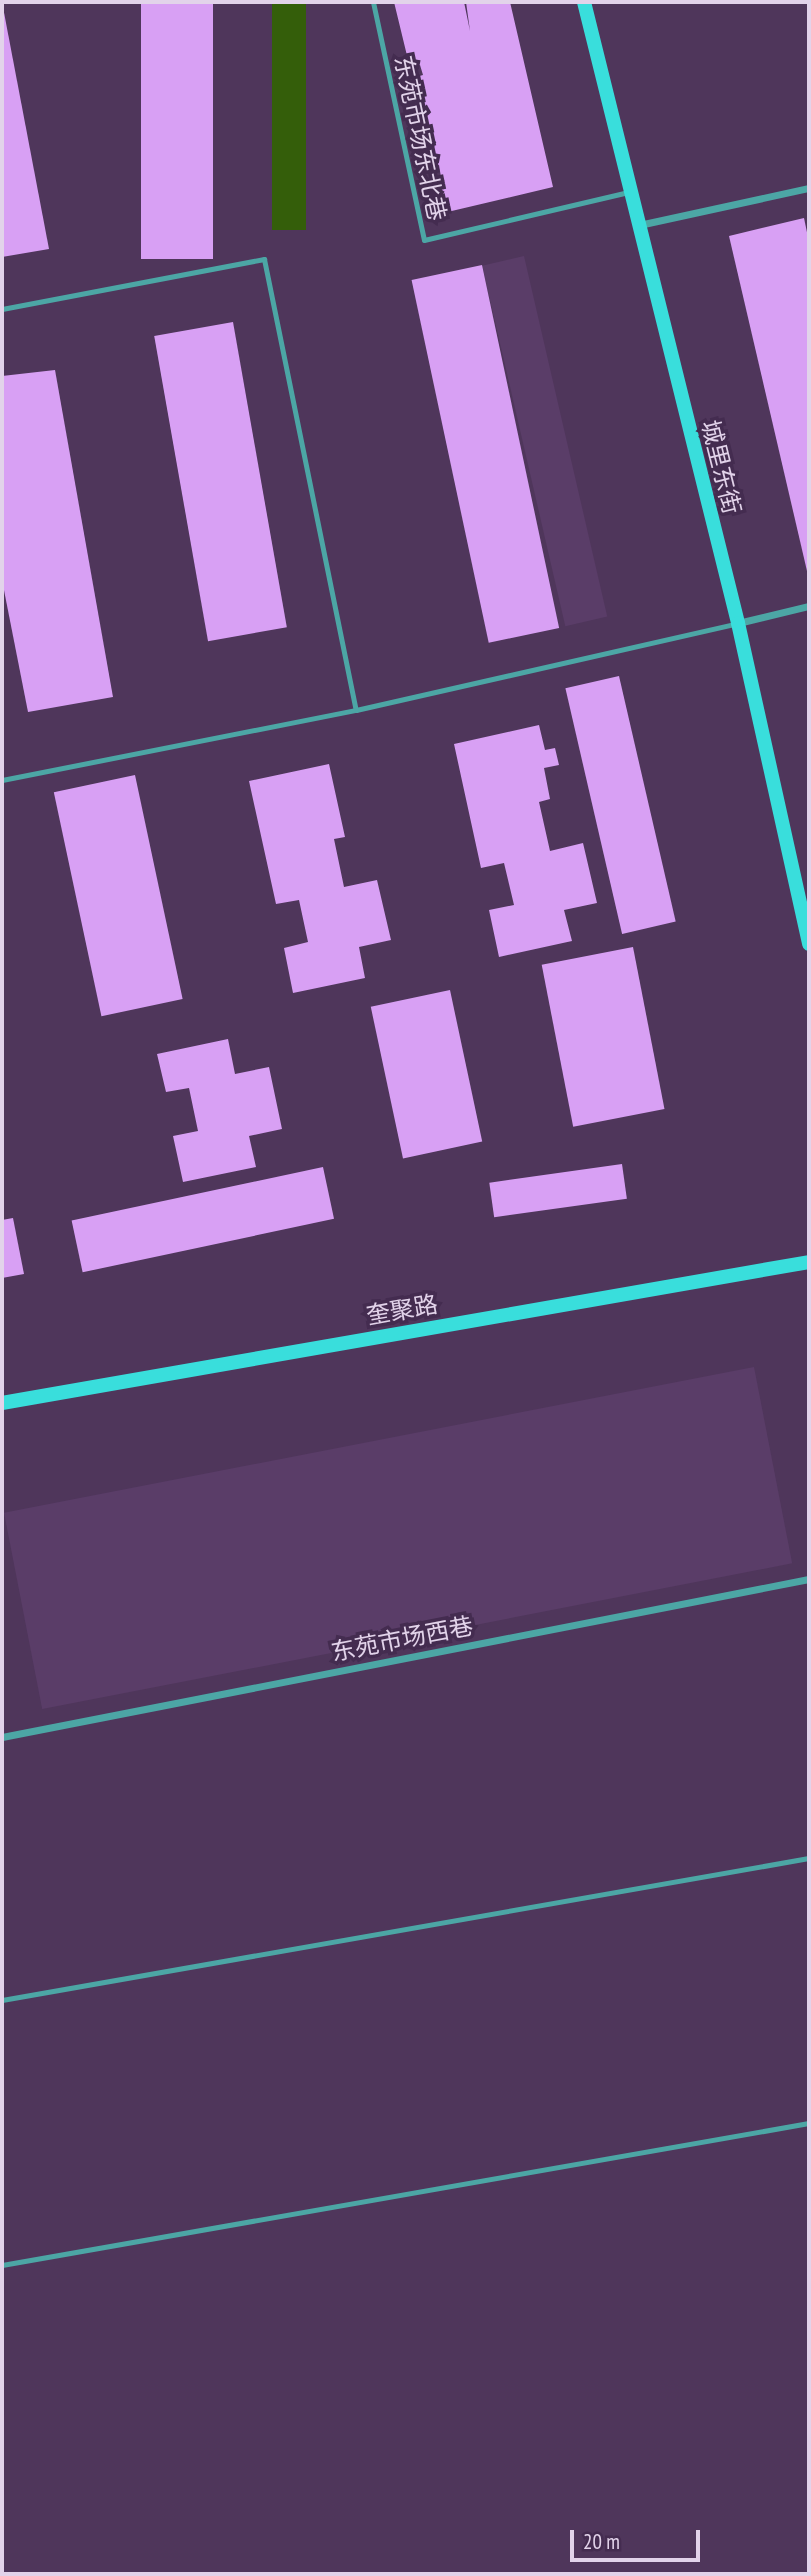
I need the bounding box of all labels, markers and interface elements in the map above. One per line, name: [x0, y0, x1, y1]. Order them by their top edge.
street label: 东苑市场东北巷: [388, 53, 452, 223]
street label: 城里东街: [695, 417, 747, 517]
street label: 奎聚路: [364, 1290, 440, 1330]
street label: 东苑市场西巷: [329, 1611, 475, 1667]
scale bar: [573, 2516, 702, 2560]
text: 20 m: [583, 2528, 620, 2555]

